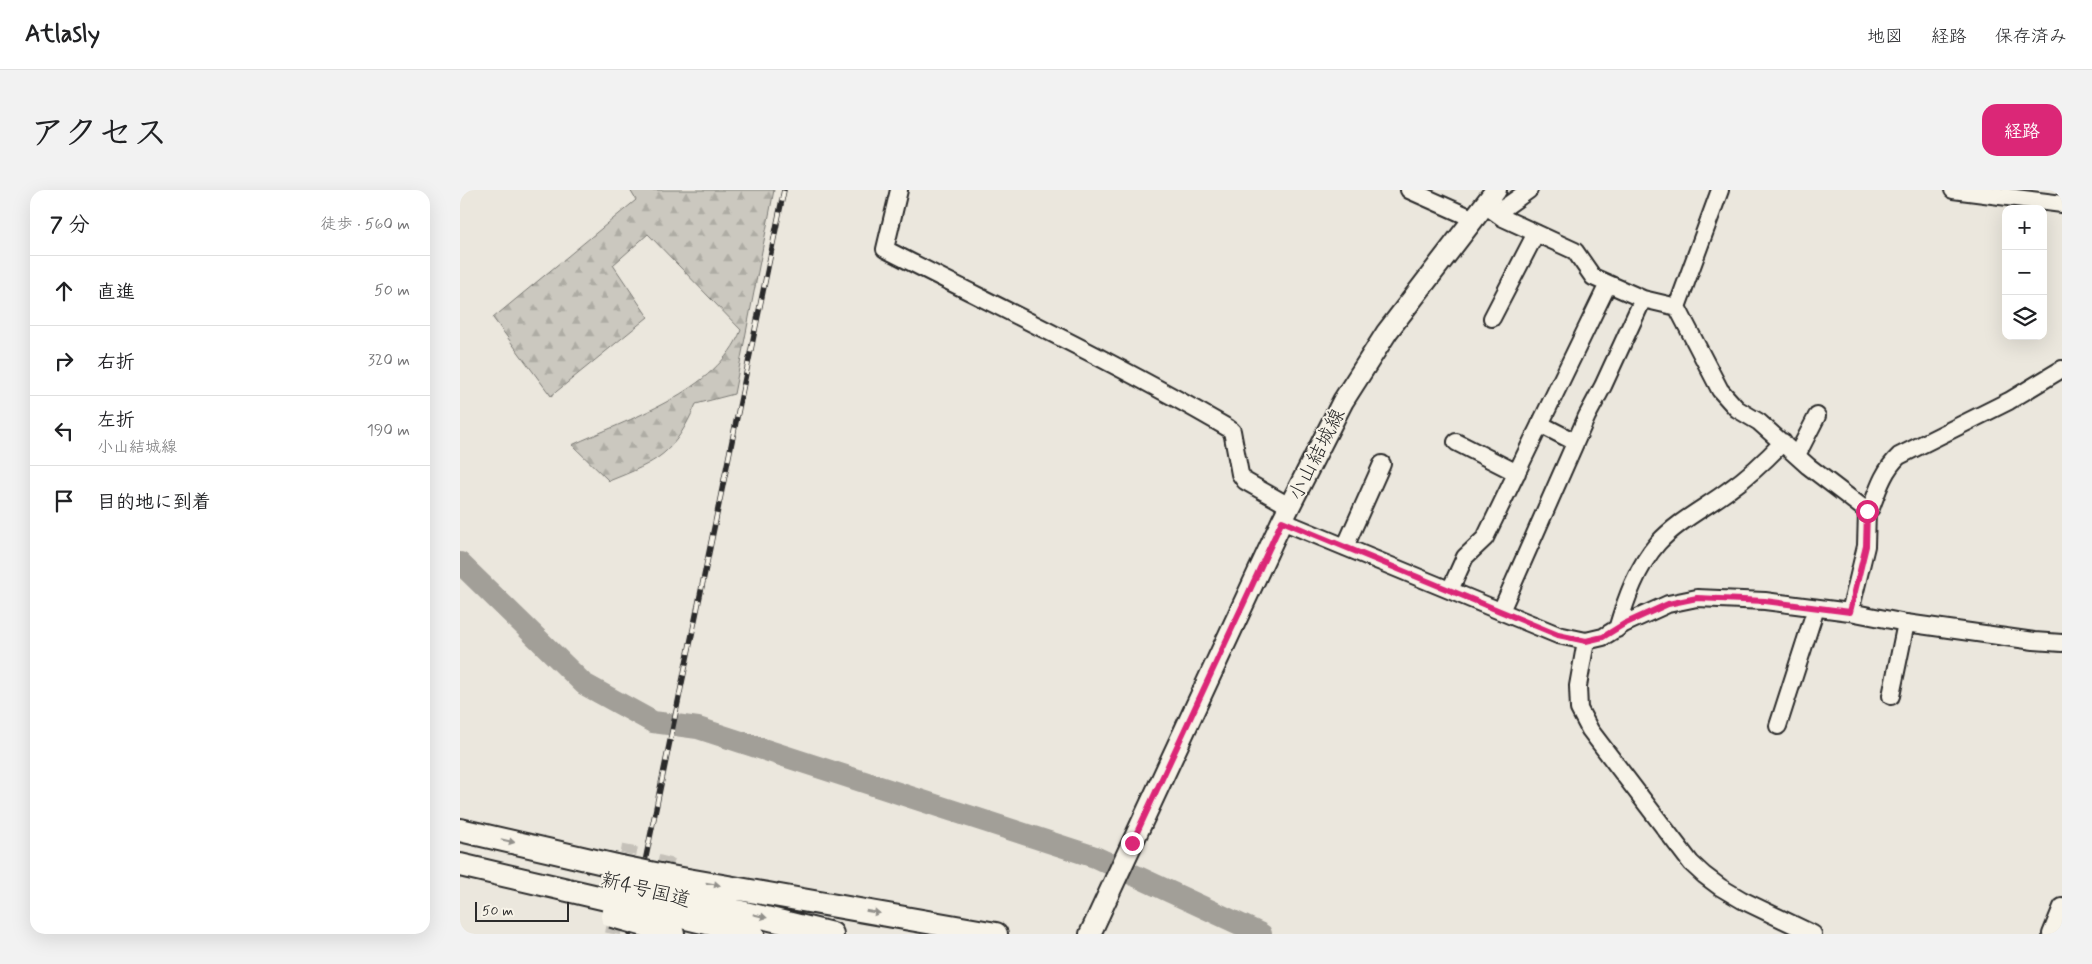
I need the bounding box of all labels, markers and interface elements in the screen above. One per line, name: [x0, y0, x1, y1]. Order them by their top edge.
text: Atlasly: [25, 19, 100, 50]
text: 地図: [1867, 25, 1903, 49]
text: 経路: [1931, 25, 1967, 49]
text: 保存済み: [1995, 25, 2067, 49]
button: 経路: [1982, 104, 2062, 156]
text: アクセス: [30, 111, 168, 157]
map controls: [2002, 205, 2047, 340]
button: +: [2002, 205, 2047, 250]
text: 7 分: [50, 211, 89, 239]
text: 徒歩 · 560 m: [321, 214, 410, 235]
button: −: [2002, 250, 2047, 295]
icon: ahead: [50, 277, 78, 305]
text: 直進: [97, 280, 135, 305]
text: 50 m: [374, 280, 410, 301]
button: layers: [2002, 295, 2047, 340]
icon: right: [50, 347, 78, 375]
text: 右折: [97, 350, 135, 375]
text: 320 m: [368, 350, 410, 371]
street label: 小山結城線: [1283, 404, 1352, 505]
text: 左折: [97, 408, 135, 433]
icon: left: [50, 417, 78, 445]
text: 190 m: [367, 420, 410, 441]
text: 小山結城線: [97, 437, 177, 458]
icon: arrive: [50, 487, 78, 515]
text: 目的地に到着: [97, 490, 211, 515]
route start: [1856, 500, 1879, 523]
route end: [1121, 832, 1144, 855]
one-way arrow: [500, 837, 515, 845]
street label: 新4号国道: [598, 866, 693, 915]
one-way arrow: [706, 881, 722, 889]
scale bar: [475, 899, 569, 922]
text: 50 m: [482, 902, 513, 920]
one-way arrow: [866, 909, 882, 917]
one-way arrow: [752, 912, 767, 920]

